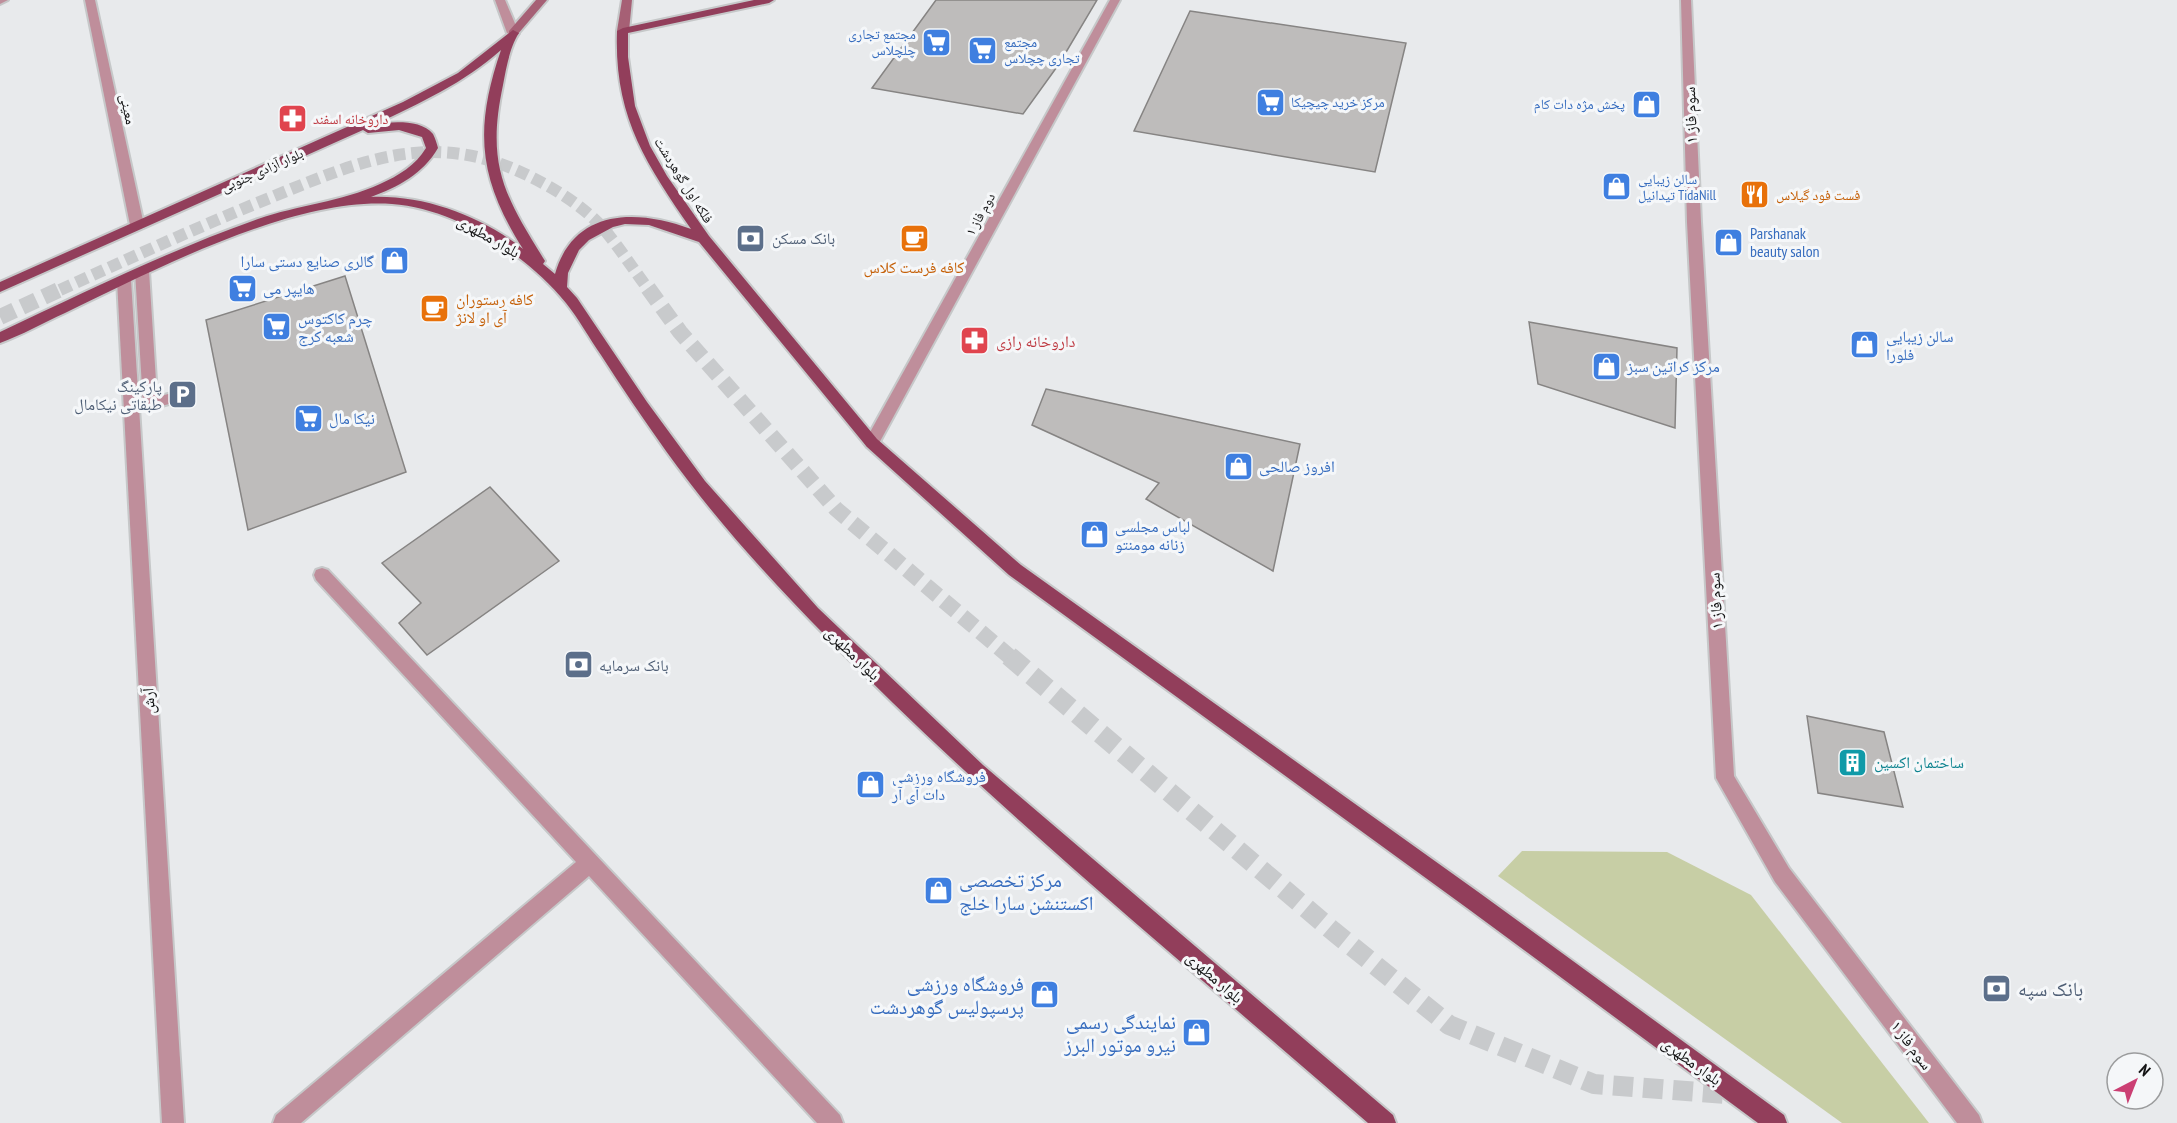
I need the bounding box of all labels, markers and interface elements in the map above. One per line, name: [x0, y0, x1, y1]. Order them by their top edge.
place label: مجتمع تجاری چلچلاس: [848, 25, 916, 59]
supermarket icon: مجتمع تجاری چلچلاس: [921, 26, 953, 58]
place label: مجتمع تجاری چچلاس: [1004, 33, 1080, 67]
supermarket icon: مجتمع تجاری چچلاس: [967, 34, 999, 66]
supermarket icon: مرکز خرید چیچیکا: [1254, 86, 1286, 118]
street label: سوم فاز ۱: [1679, 86, 1702, 144]
shop icon: پخش مژه دات کام: [1630, 88, 1662, 120]
street label: معینی: [116, 92, 140, 126]
place label: مرکز خرید چیچیکا: [1291, 93, 1385, 111]
place label: پخش مژه دات کام: [1534, 95, 1625, 114]
pharmacy icon: داروخانه اسفند: [276, 103, 308, 135]
place label: داروخانه اسفند: [313, 110, 389, 128]
street label: فلکه اول گوهردشت: [650, 134, 718, 226]
street label: بلوار آزادی جنوبی: [218, 144, 306, 196]
place label: سالن زیبایی تیدانیل TidaNill: [1638, 170, 1717, 204]
shop icon: سالن زیبایی تیدانیل TidaNill: [1601, 171, 1633, 203]
restaurant icon: فست فود گیلاس: [1739, 179, 1771, 211]
place label: فست فود گیلاس: [1776, 186, 1860, 204]
street label: دوم فاز ۱: [961, 189, 1000, 239]
street label: بلوار مطهری: [454, 210, 524, 263]
bank icon: بانک مسکن: [735, 222, 767, 254]
cafe icon: کافه فرست کلاس: [898, 223, 930, 255]
place label: Parshanak beauty salon: [1750, 223, 1820, 261]
shop icon: Parshanak beauty salon: [1713, 226, 1745, 258]
place label: بانک مسکن: [772, 228, 835, 249]
shop icon: گالری صنایع دستی سارا: [379, 245, 411, 277]
place label: گالری صنایع دستی سارا: [241, 251, 374, 272]
place label: کافه فرست کلاس: [864, 257, 965, 278]
supermarket icon: هایپر می: [226, 272, 258, 304]
place label: هایپر می: [263, 278, 315, 299]
place label: کافه رستوران آی او لانژ: [455, 289, 534, 328]
cafe icon: کافه رستوران آی او لانژ: [419, 292, 451, 324]
place label: چرم کاکتوس شعبه کرج: [298, 308, 373, 347]
supermarket icon: چرم کاکتوس شعبه کرج: [261, 311, 293, 343]
pharmacy icon: داروخانه رازی: [959, 325, 991, 357]
place label: سالن زیبایی فلورا: [1886, 326, 1954, 364]
shop icon: سالن زیبایی فلورا: [1849, 329, 1881, 361]
place label: داروخانه رازی: [996, 331, 1075, 352]
shop icon: مرکز کراتین سبز: [1590, 350, 1622, 382]
place label: مرکز کراتین سبز: [1626, 356, 1720, 377]
place label: پارکینگ طبقاتی نیکامال: [74, 376, 162, 415]
parking icon: پارکینگ طبقاتی نیکامال: [167, 379, 199, 411]
supermarket icon: نیکا مال: [292, 402, 324, 434]
place label: نیکا مال: [329, 408, 375, 429]
shop icon: افروز صالحی: [1222, 450, 1254, 482]
place label: افروز صالحی: [1259, 456, 1335, 477]
place label: لباس مجلسی زنانه مومنتو: [1115, 516, 1190, 554]
shop icon: لباس مجلسی زنانه مومنتو: [1078, 519, 1110, 551]
street label: سوم فاز ۱: [1704, 572, 1727, 630]
street label: بلوار مطهری: [821, 622, 885, 685]
bank icon: بانک سرمایه: [562, 649, 594, 681]
place label: بانک سرمایه: [599, 655, 669, 675]
street label: آرش: [137, 686, 160, 715]
building icon: ساختمان اکسین: [1837, 746, 1869, 778]
place label: ساختمان اکسین: [1874, 752, 1964, 773]
place label: فروشگاه ورزشی دات آی آر: [891, 766, 986, 805]
shop icon: فروشگاه ورزشی دات آی آر: [855, 769, 887, 801]
place label: مرکز تخصصی اکستنشن سارا خلج: [959, 867, 1093, 916]
shop icon: مرکز تخصصی اکستنشن سارا خلج: [922, 875, 954, 907]
street label: بلوار مطهری: [1182, 947, 1248, 1008]
place label: فروشگاه ورزشی پرسپولیس گوهردشت: [870, 971, 1024, 1020]
bank icon: بانک سپه: [1981, 973, 2013, 1005]
place label: بانک سپه: [2018, 976, 2083, 1002]
shop icon: فروشگاه ورزشی پرسپولیس گوهردشت: [1029, 979, 1061, 1011]
place label: نمایندگی رسمی نیرو موتور البرز: [1063, 1009, 1176, 1058]
street label: سوم فاز ۱: [1886, 1016, 1937, 1074]
shop icon: نمایندگی رسمی نیرو موتور البرز: [1181, 1017, 1213, 1049]
street label: بلوار مطهری: [1658, 1033, 1726, 1090]
north arrow: [2105, 1051, 2165, 1111]
text: N: [2135, 1060, 2155, 1080]

